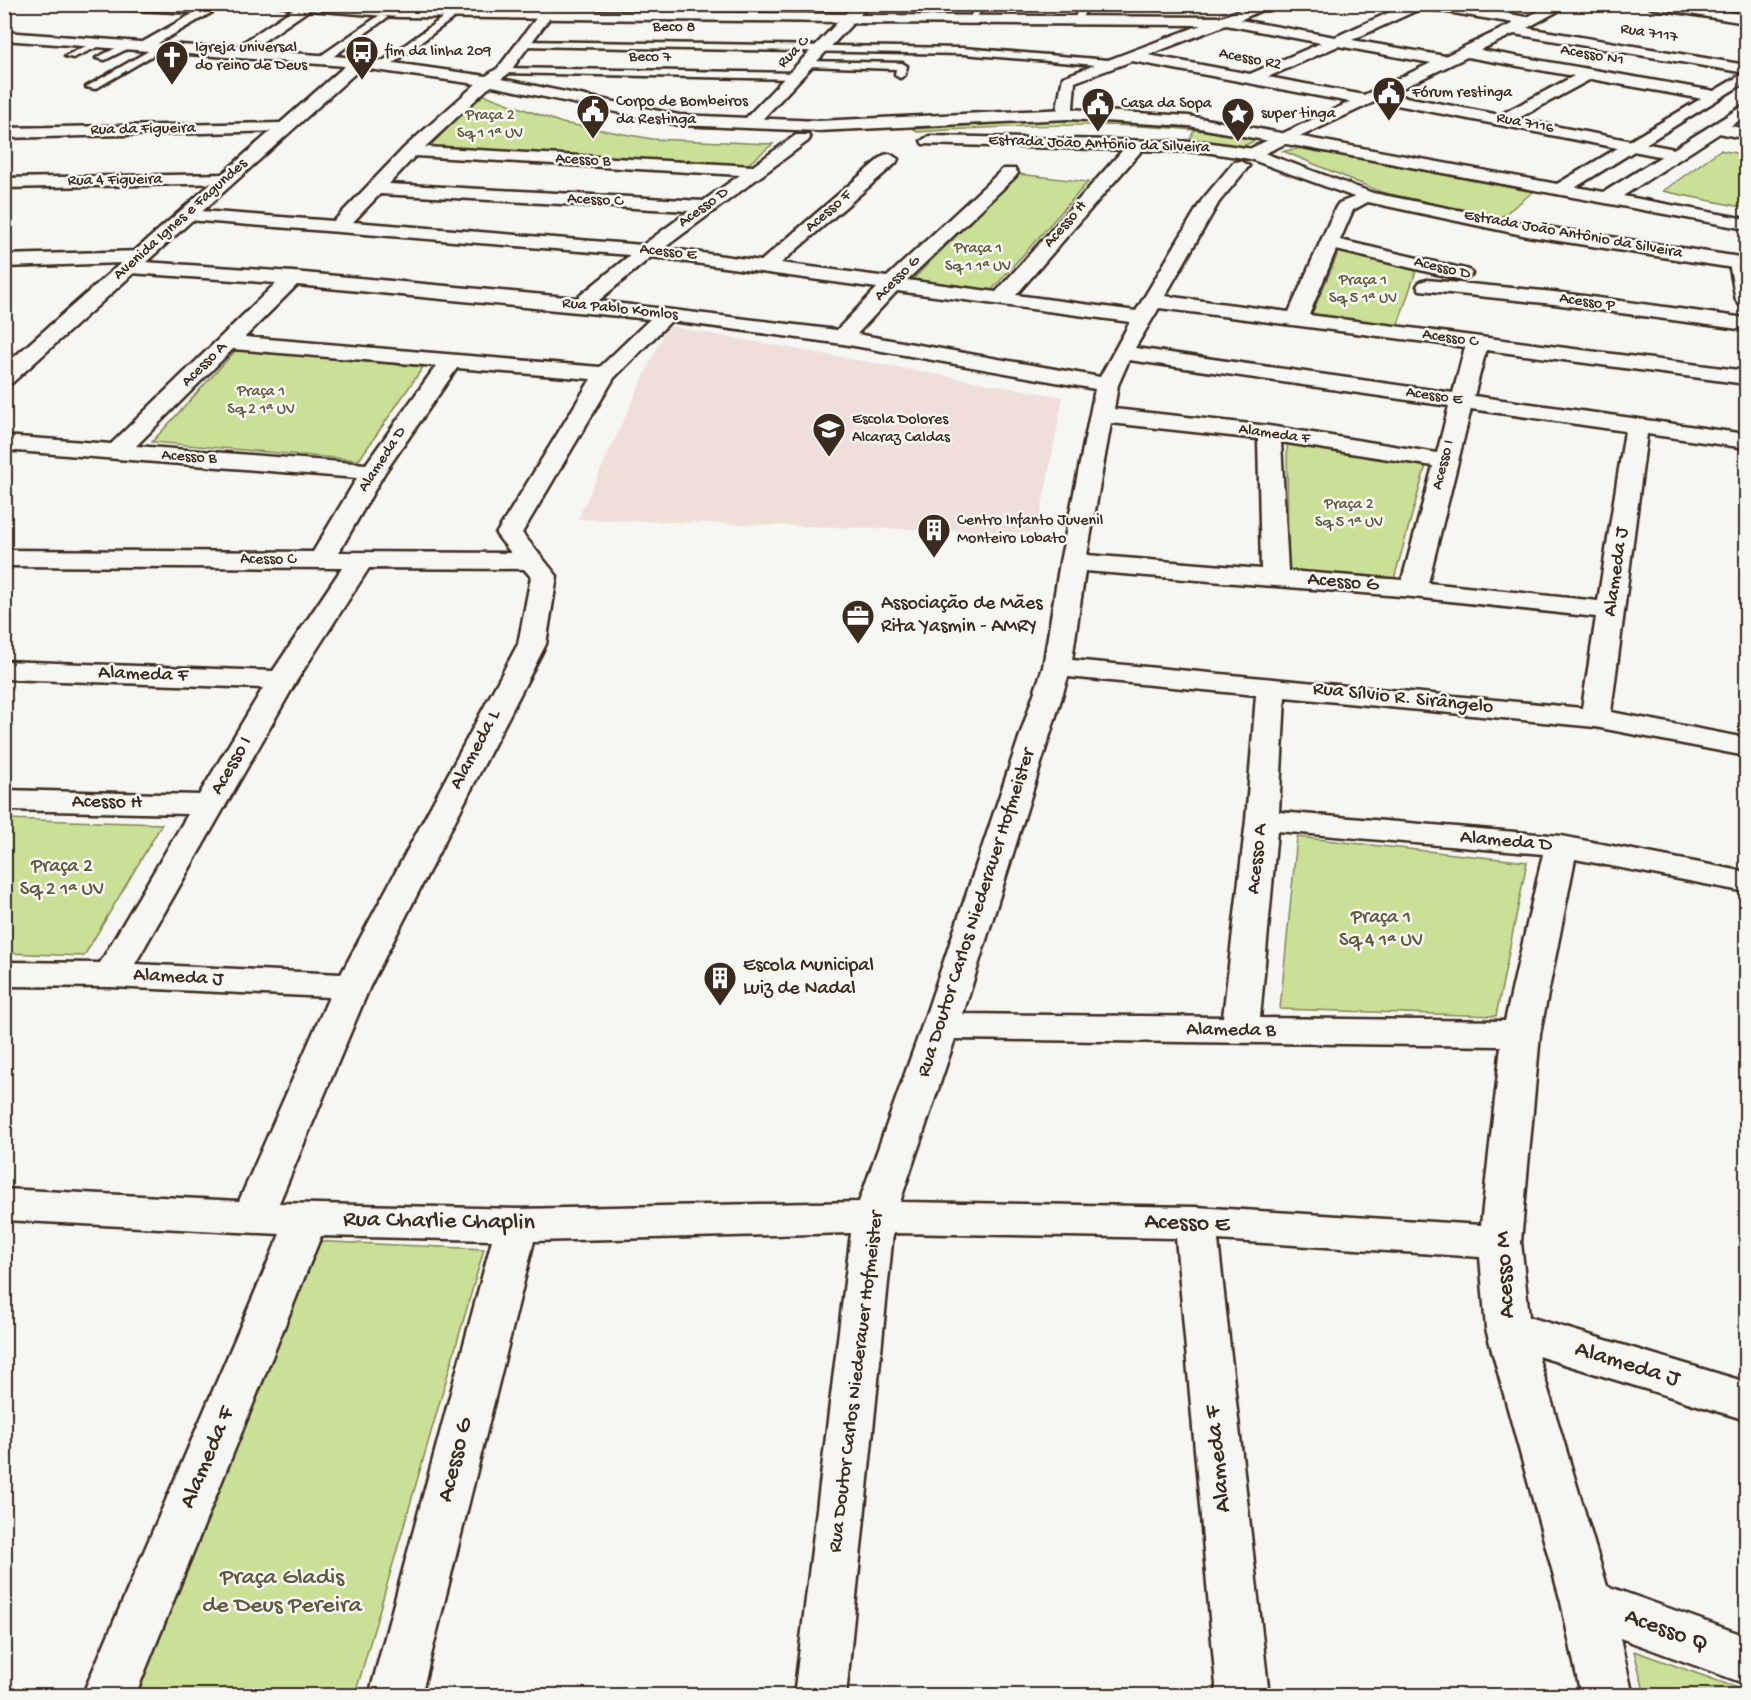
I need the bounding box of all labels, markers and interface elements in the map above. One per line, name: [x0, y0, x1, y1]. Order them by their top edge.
street label: Beco 8: [651, 18, 696, 38]
street label: Rua 7117: [1619, 20, 1680, 48]
street label: Rua C: [774, 32, 815, 73]
bus stop icon: fim da linha 209: [344, 34, 380, 81]
church icon: Igreja universal do reino de Deus: [154, 39, 190, 86]
place label: Igreja universal do reino de Deus: [195, 39, 308, 76]
street label: Acesso N1: [1559, 41, 1625, 71]
place label: fim da linha 209: [384, 43, 491, 62]
street label: Acesso R2: [1217, 45, 1283, 75]
street label: Beco 7: [628, 48, 672, 68]
public building icon: Fórum restinga: [1371, 75, 1407, 122]
place label: Fórum restinga: [1411, 84, 1513, 103]
public building icon: Casa da Sopa: [1080, 86, 1116, 133]
public building icon: Corpo de Bombeiros da Restinga: [575, 93, 611, 140]
place label: Corpo de Bombeiros da Restinga: [616, 93, 749, 130]
place label: Casa da Sopa: [1121, 95, 1213, 114]
place icon: super tinga: [1220, 96, 1256, 143]
place label: super tinga: [1261, 105, 1337, 124]
park label: Praça 2 Sq 1 1ª UV: [457, 107, 523, 144]
street label: Rua 7116: [1495, 109, 1556, 139]
street label: Rua da Figueira: [90, 120, 197, 140]
street label: Estrada João Antônio da Silveira: [988, 132, 1211, 158]
street label: Acesso B: [555, 150, 612, 172]
street label: Avenida Ignes e Fagundes: [110, 154, 253, 285]
street label: Rua 4 Figueira: [68, 171, 164, 191]
street label: Acesso D: [675, 183, 733, 233]
street label: Acesso F: [802, 186, 857, 237]
street label: Acesso C: [567, 190, 625, 212]
street label: Acesso H: [1040, 197, 1092, 252]
street label: Estrada João Antônio da Silveira: [1462, 206, 1685, 264]
park label: Praça 1 Sq 1 1ª UV: [945, 240, 1011, 277]
street label: Acesso E: [639, 241, 698, 266]
street label: Acesso G: [871, 251, 926, 306]
street label: Acesso D: [1412, 253, 1473, 285]
park label: Praça 1 Sq 5 1ª UV: [1329, 272, 1397, 309]
street label: Acesso P: [1558, 290, 1616, 316]
street label: Rua Pablo Komlos: [561, 294, 680, 326]
street label: Acesso C: [1421, 326, 1480, 352]
street label: Acesso A: [178, 337, 233, 392]
park label: Praça 1 Sq 2 1ª UV: [227, 383, 295, 420]
street label: Acesso E: [1404, 384, 1465, 411]
school or university icon: Escola Dolores Alcaraz Caldas: [811, 411, 847, 458]
place label: Escola Dolores Alcaraz Caldas: [852, 411, 951, 448]
street label: Alameda F: [1237, 421, 1312, 450]
street label: Alameda D: [355, 423, 411, 496]
street label: Acesso I: [1429, 438, 1459, 492]
street label: Acesso B: [161, 447, 218, 469]
park label: Praça 2 Sq 5 1ª UV: [1315, 496, 1383, 533]
building icon: Centro Infanto Juvenil Monteiro Lobato: [916, 512, 952, 559]
place label: Centro Infanto Juvenil Monteiro Lobato: [957, 512, 1103, 549]
street label: Alameda J: [1599, 524, 1635, 618]
street label: Acesso C: [240, 551, 297, 570]
street label: Acesso G: [1306, 568, 1381, 598]
place label: Associação de Mães Rita Yasmin - AMRY: [881, 593, 1043, 639]
office icon: Associação de Mães Rita Yasmin - AMRY: [840, 598, 876, 645]
street label: Alameda F: [98, 662, 190, 688]
street label: Rua Sílvio R. Sirângelo: [1312, 678, 1494, 720]
street label: Alameda L: [445, 706, 507, 794]
street label: Acesso I: [206, 733, 258, 799]
street label: Rua Doutor Carlos Niederauer Hofmeister: [913, 744, 1042, 1080]
street label: Acesso H: [72, 791, 143, 815]
street label: Acesso A: [1243, 822, 1273, 895]
street label: Alameda D: [1459, 827, 1554, 858]
park label: Praça 2 Sq 2 1ª UV: [20, 856, 104, 902]
park label: Praça 1 Sq 4 1ª UV: [1339, 907, 1423, 953]
place label: Escola Municipal Luiz de Nadal: [743, 955, 874, 1001]
building icon: Escola Municipal Luiz de Nadal: [702, 960, 738, 1007]
street label: Alameda J: [132, 964, 225, 992]
street label: Alameda B: [1186, 1019, 1277, 1043]
street label: Rua Charlie Chaplin: [343, 1206, 536, 1238]
street label: Rua Doutor Carlos Niederauer Hofmeister: [825, 1208, 890, 1554]
street label: Acesso E: [1144, 1208, 1231, 1240]
street label: Acesso M: [1489, 1230, 1523, 1319]
street label: Alameda J: [1571, 1335, 1684, 1395]
street label: Alameda F: [174, 1401, 243, 1513]
street label: Alameda F: [1199, 1402, 1239, 1514]
street label: Acesso G: [432, 1414, 481, 1505]
park label: Praça Gladis de Deus Pereira: [202, 1564, 362, 1621]
street label: Acesso Q: [1620, 1603, 1712, 1659]

